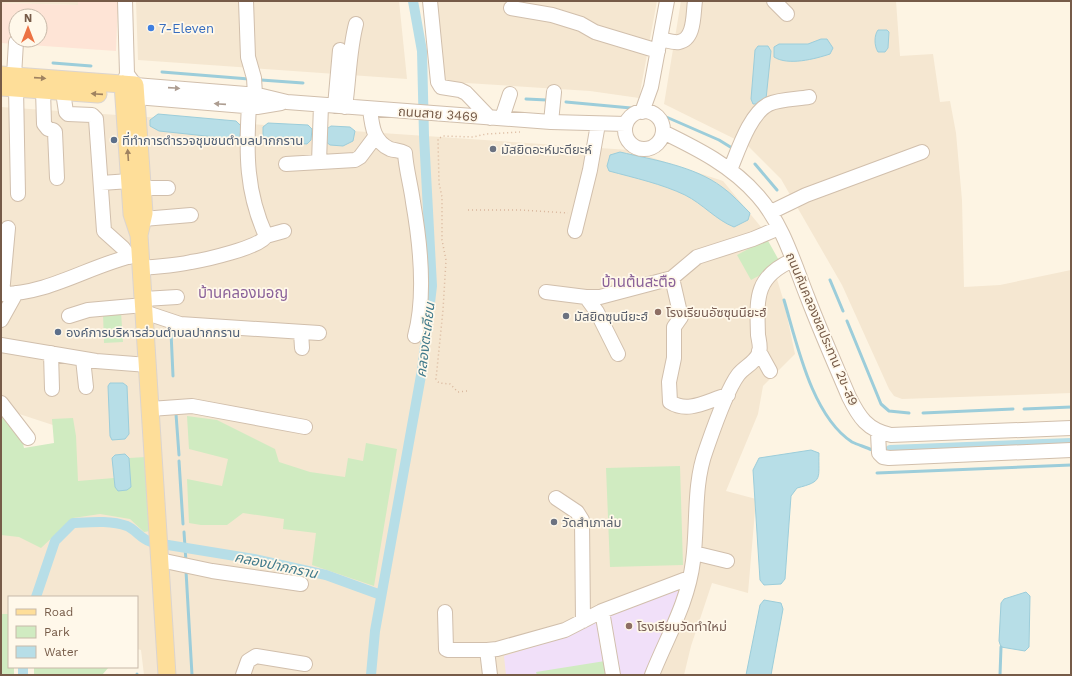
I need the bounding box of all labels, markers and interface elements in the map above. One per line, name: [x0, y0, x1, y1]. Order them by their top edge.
north arrow: [8, 8, 48, 48]
text: N: [24, 12, 32, 25]
place label: 7-Eleven: [159, 21, 214, 36]
marker: 7-Eleven: [146, 23, 156, 33]
one-way arrow: [34, 74, 46, 81]
one-way arrow: [168, 85, 180, 92]
one-way arrow: [91, 91, 103, 98]
one-way arrow: [214, 100, 226, 107]
street label: ถนนสาย 3469: [398, 104, 478, 124]
place label: ที่ทำการตำรวจชุมชนตำบลปากกราน: [122, 131, 303, 148]
marker: ที่ทำการตำรวจชุมชนตำบลปากกราน: [109, 135, 119, 145]
place label: มัสยิดอะห์มะดียะห์: [501, 142, 592, 157]
marker: มัสยิดอะห์มะดียะห์: [488, 144, 498, 154]
one-way arrow: [125, 148, 131, 161]
street label: ถนนคันคลองชลประทาน 2ข-ส9: [783, 250, 861, 408]
district label: บ้านต้นสะตือ: [602, 273, 676, 291]
district label: บ้านคลองมอญ: [198, 284, 288, 302]
water label: คลองตะเคียน: [412, 300, 438, 378]
place label: โรงเรียนอัซซุนนียะฮ์: [666, 305, 766, 320]
marker: โรงเรียนอัซซุนนียะฮ์: [653, 307, 663, 317]
place label: มัสยิดซุนนียะฮ์: [574, 309, 648, 324]
marker: มัสยิดซุนนียะฮ์: [561, 311, 571, 321]
place label: องค์การบริหารส่วนตำบลปากกราน: [66, 325, 240, 340]
marker: องค์การบริหารส่วนตำบลปากกราน: [53, 327, 63, 337]
place label: วัดสำเภาล่ม: [562, 515, 621, 530]
marker: วัดสำเภาล่ม: [549, 517, 559, 527]
water label: คลองปากกราน: [233, 548, 320, 582]
legend: [8, 596, 138, 668]
text: Road: [44, 605, 73, 619]
place label: โรงเรียนวัดทำใหม่: [637, 619, 727, 634]
marker: โรงเรียนวัดทำใหม่: [624, 621, 634, 631]
text: Park: [44, 625, 70, 639]
text: Water: [44, 645, 79, 659]

